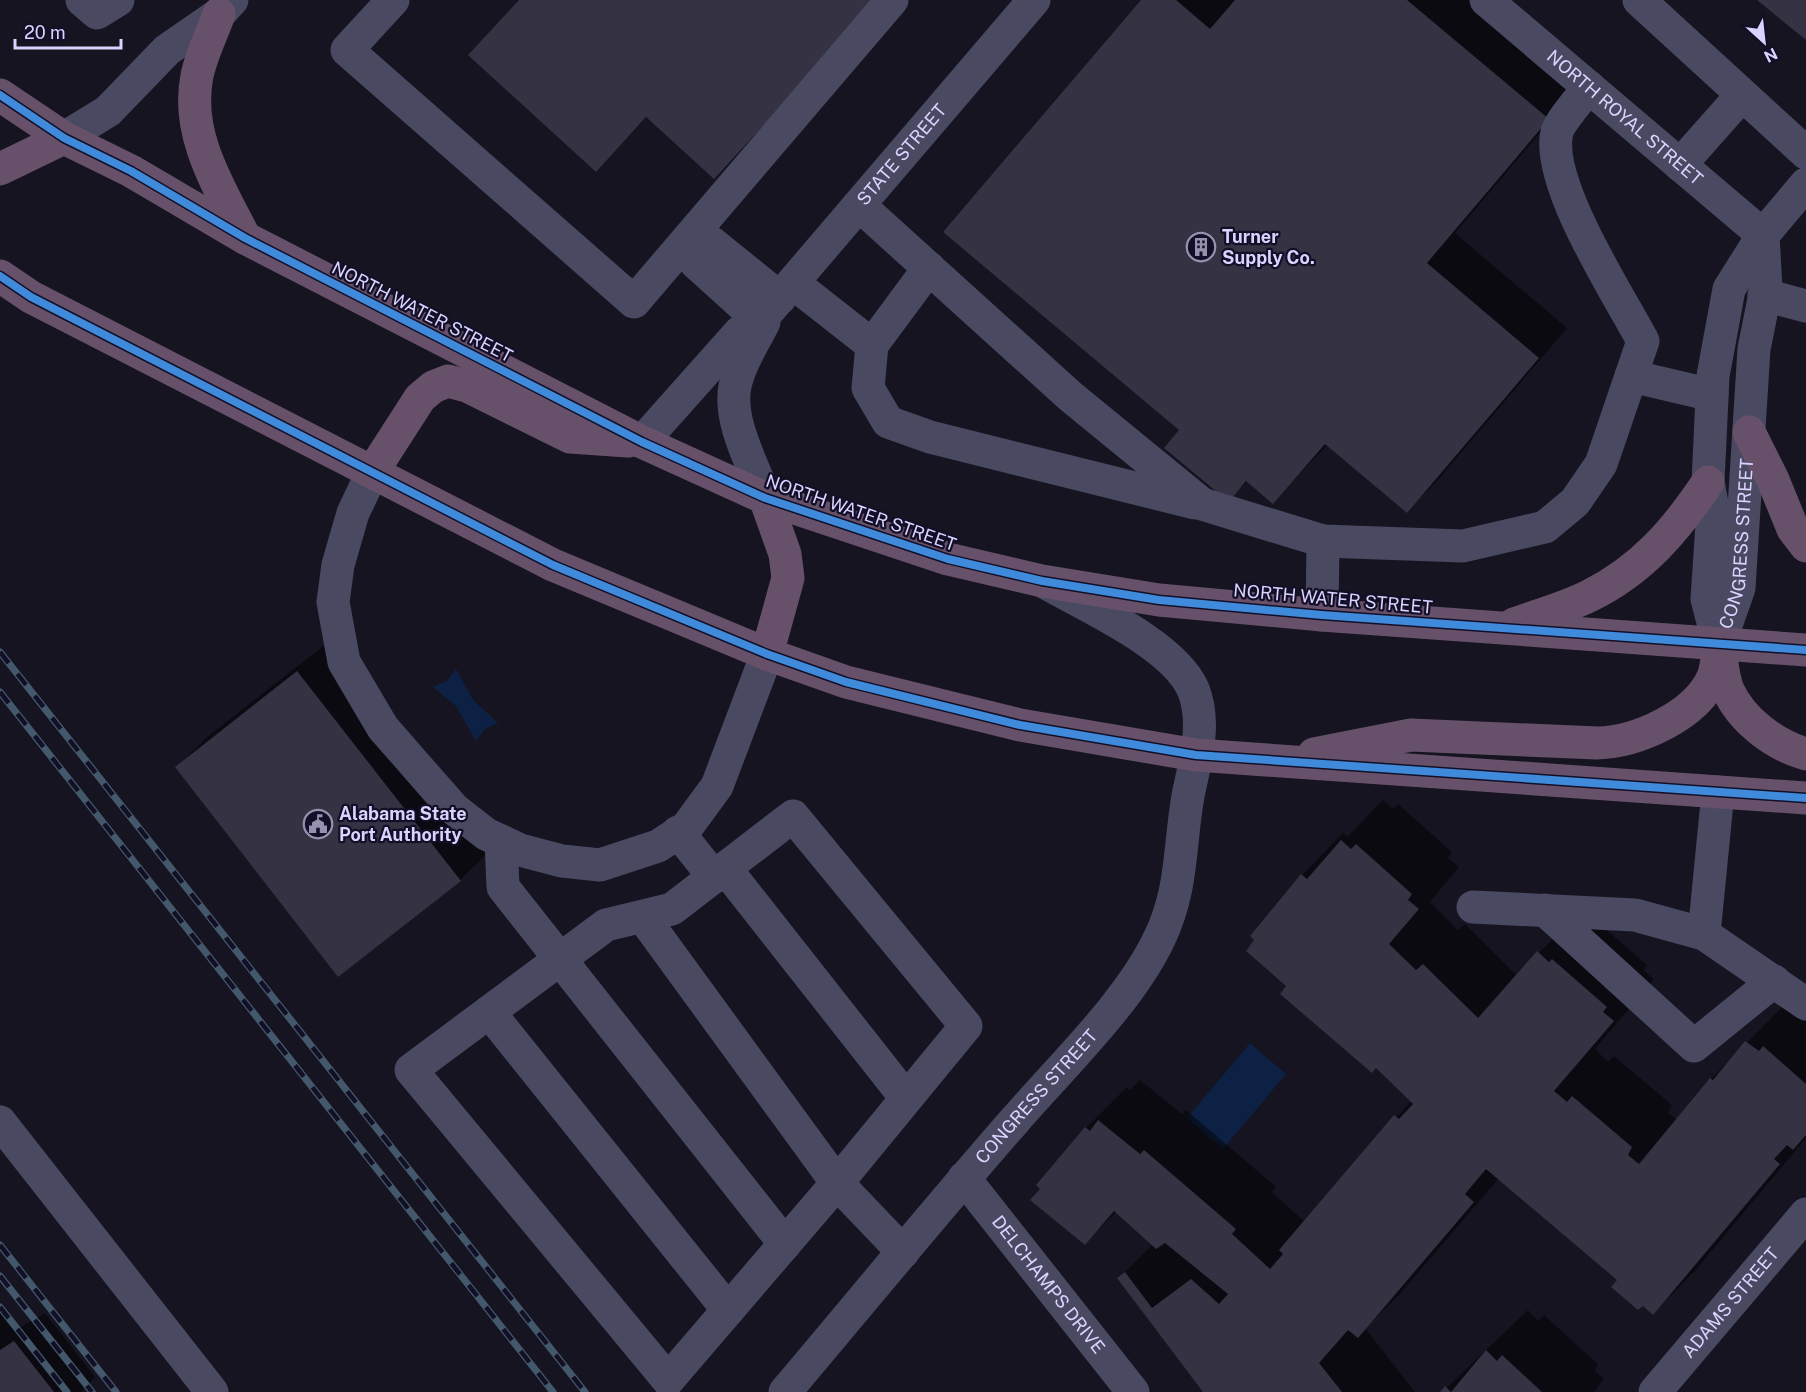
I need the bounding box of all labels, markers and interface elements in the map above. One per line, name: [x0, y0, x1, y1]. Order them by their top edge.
scale bar: [15, 12, 122, 50]
north arrow: [1734, 12, 1794, 72]
text: 20 m: [24, 22, 66, 43]
text: N: [1761, 44, 1780, 66]
street label: NORTH ROYAL STREET: [1543, 45, 1708, 190]
street label: STATE STREET: [852, 99, 951, 209]
place label: Turner Supply Co.: [1222, 226, 1315, 268]
building icon: Turner Supply Co.: [1185, 231, 1217, 263]
street label: NORTH WATER STREET: [328, 257, 516, 366]
street label: CONGRESS STREET: [1714, 457, 1757, 632]
street label: NORTH WATER STREET: [763, 470, 959, 555]
street label: NORTH WATER STREET: [1232, 579, 1434, 618]
place label: Alabama State Port Authority: [339, 803, 467, 845]
public building icon: Alabama State Port Authority: [302, 808, 334, 840]
street label: CONGRESS STREET: [971, 1025, 1102, 1168]
street label: DELCHAMPS DRIVE: [988, 1211, 1110, 1358]
street label: ADAMS STREET: [1678, 1243, 1783, 1362]

